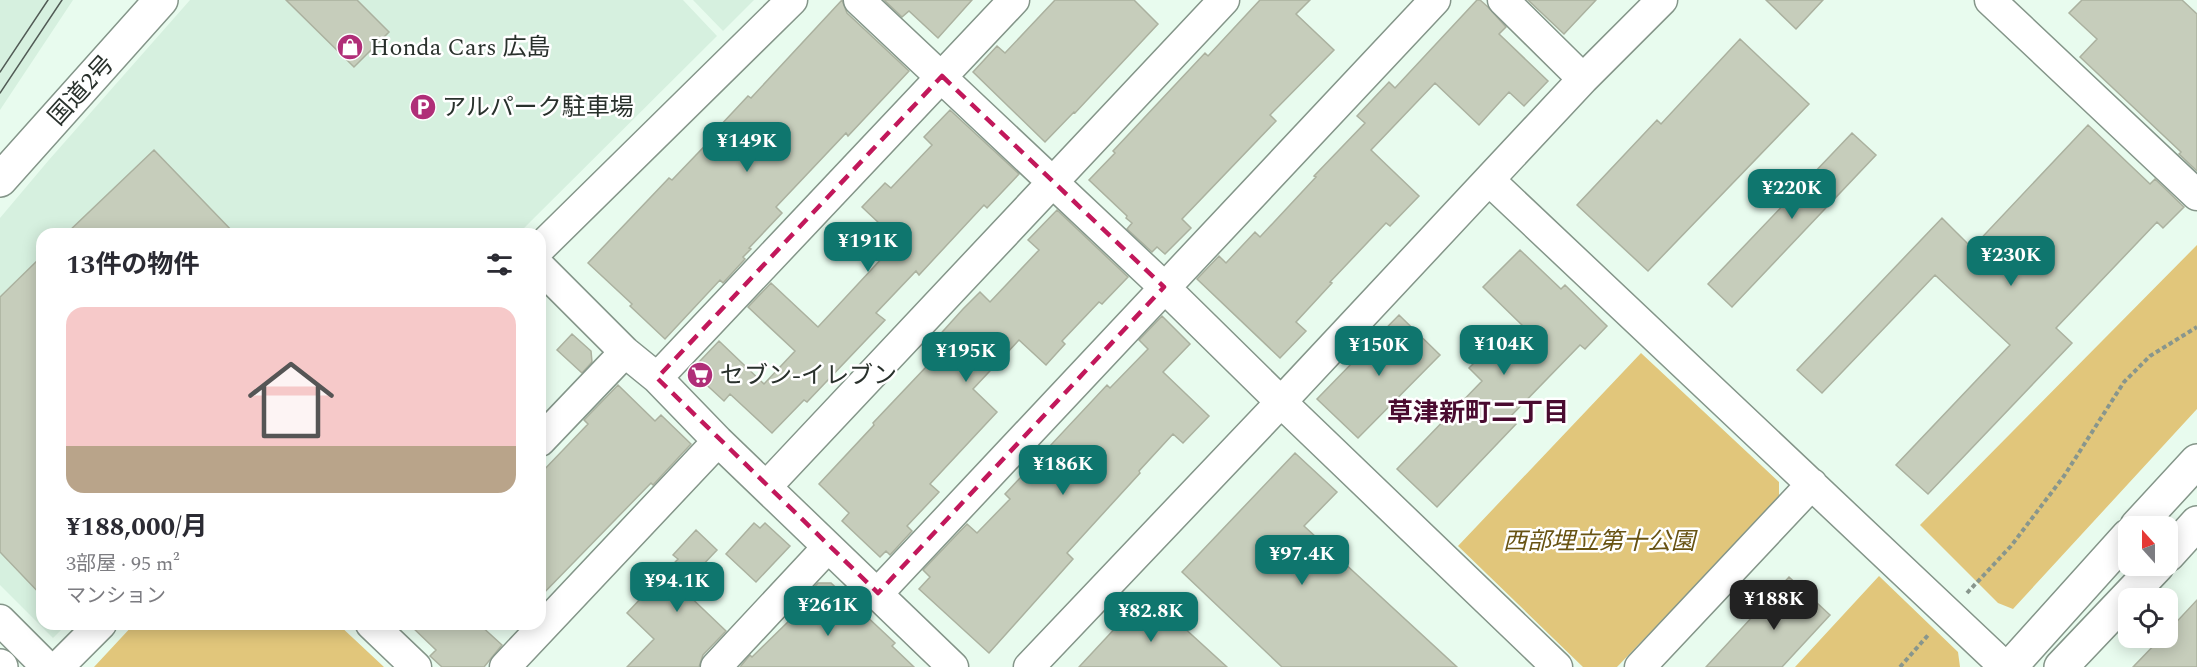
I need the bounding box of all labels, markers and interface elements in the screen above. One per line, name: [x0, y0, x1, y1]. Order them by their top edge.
place label: Honda Cars 広島: [370, 30, 551, 66]
shop icon: Honda Cars 広島: [335, 32, 365, 62]
street label: 国道2号: [40, 47, 123, 134]
place label: アルパーク駐車場: [442, 90, 634, 126]
parking icon: アルパーク駐車場: [408, 92, 438, 122]
pin: ¥149K: [705, 122, 789, 173]
text: ¥149K: [717, 126, 777, 156]
pin: ¥220K: [1750, 169, 1834, 220]
text: ¥220K: [1762, 173, 1822, 203]
pin: ¥191K: [826, 222, 910, 273]
text: ¥191K: [838, 226, 898, 256]
pin: ¥230K: [1969, 236, 2053, 287]
text: ¥230K: [1981, 240, 2041, 270]
text: 13件の物件: [66, 245, 199, 285]
icon: filters: [483, 248, 516, 281]
pin: ¥104K: [1462, 325, 1546, 376]
pin: ¥150K: [1337, 326, 1421, 377]
text: ¥104K: [1474, 329, 1534, 359]
text: ¥150K: [1349, 330, 1409, 360]
pin: ¥195K: [924, 332, 1008, 383]
text: ¥195K: [936, 336, 996, 366]
icon: home: [237, 346, 345, 454]
place label: セブン-イレブン: [720, 358, 897, 394]
supermarket icon: セブン-イレブン: [685, 360, 715, 390]
district label: 草津新町二丁目: [1387, 393, 1569, 433]
pin: ¥186K: [1021, 445, 1105, 496]
text: ¥186K: [1033, 449, 1093, 479]
text: ¥188,000/月: [66, 507, 208, 547]
north arrow: [2118, 516, 2178, 576]
map controls: [2118, 516, 2178, 648]
park label: 西部埋立第十公園: [1503, 524, 1698, 560]
pin: ¥97.4K: [1253, 535, 1351, 586]
text: ¥97.4K: [1269, 539, 1335, 569]
text: 3部屋 · 95 m²: [66, 549, 180, 579]
pin: ¥94.1K: [628, 562, 726, 613]
text: ¥94.1K: [644, 566, 710, 596]
pin: ¥188K: [1732, 580, 1816, 631]
text: マンション: [66, 581, 166, 611]
text: ¥188K: [1744, 584, 1804, 614]
pin: ¥261K: [786, 586, 870, 637]
button: locate: [2118, 588, 2178, 648]
text: ¥261K: [798, 590, 858, 620]
pin: ¥82.8K: [1102, 592, 1200, 643]
text: ¥82.8K: [1118, 596, 1184, 626]

